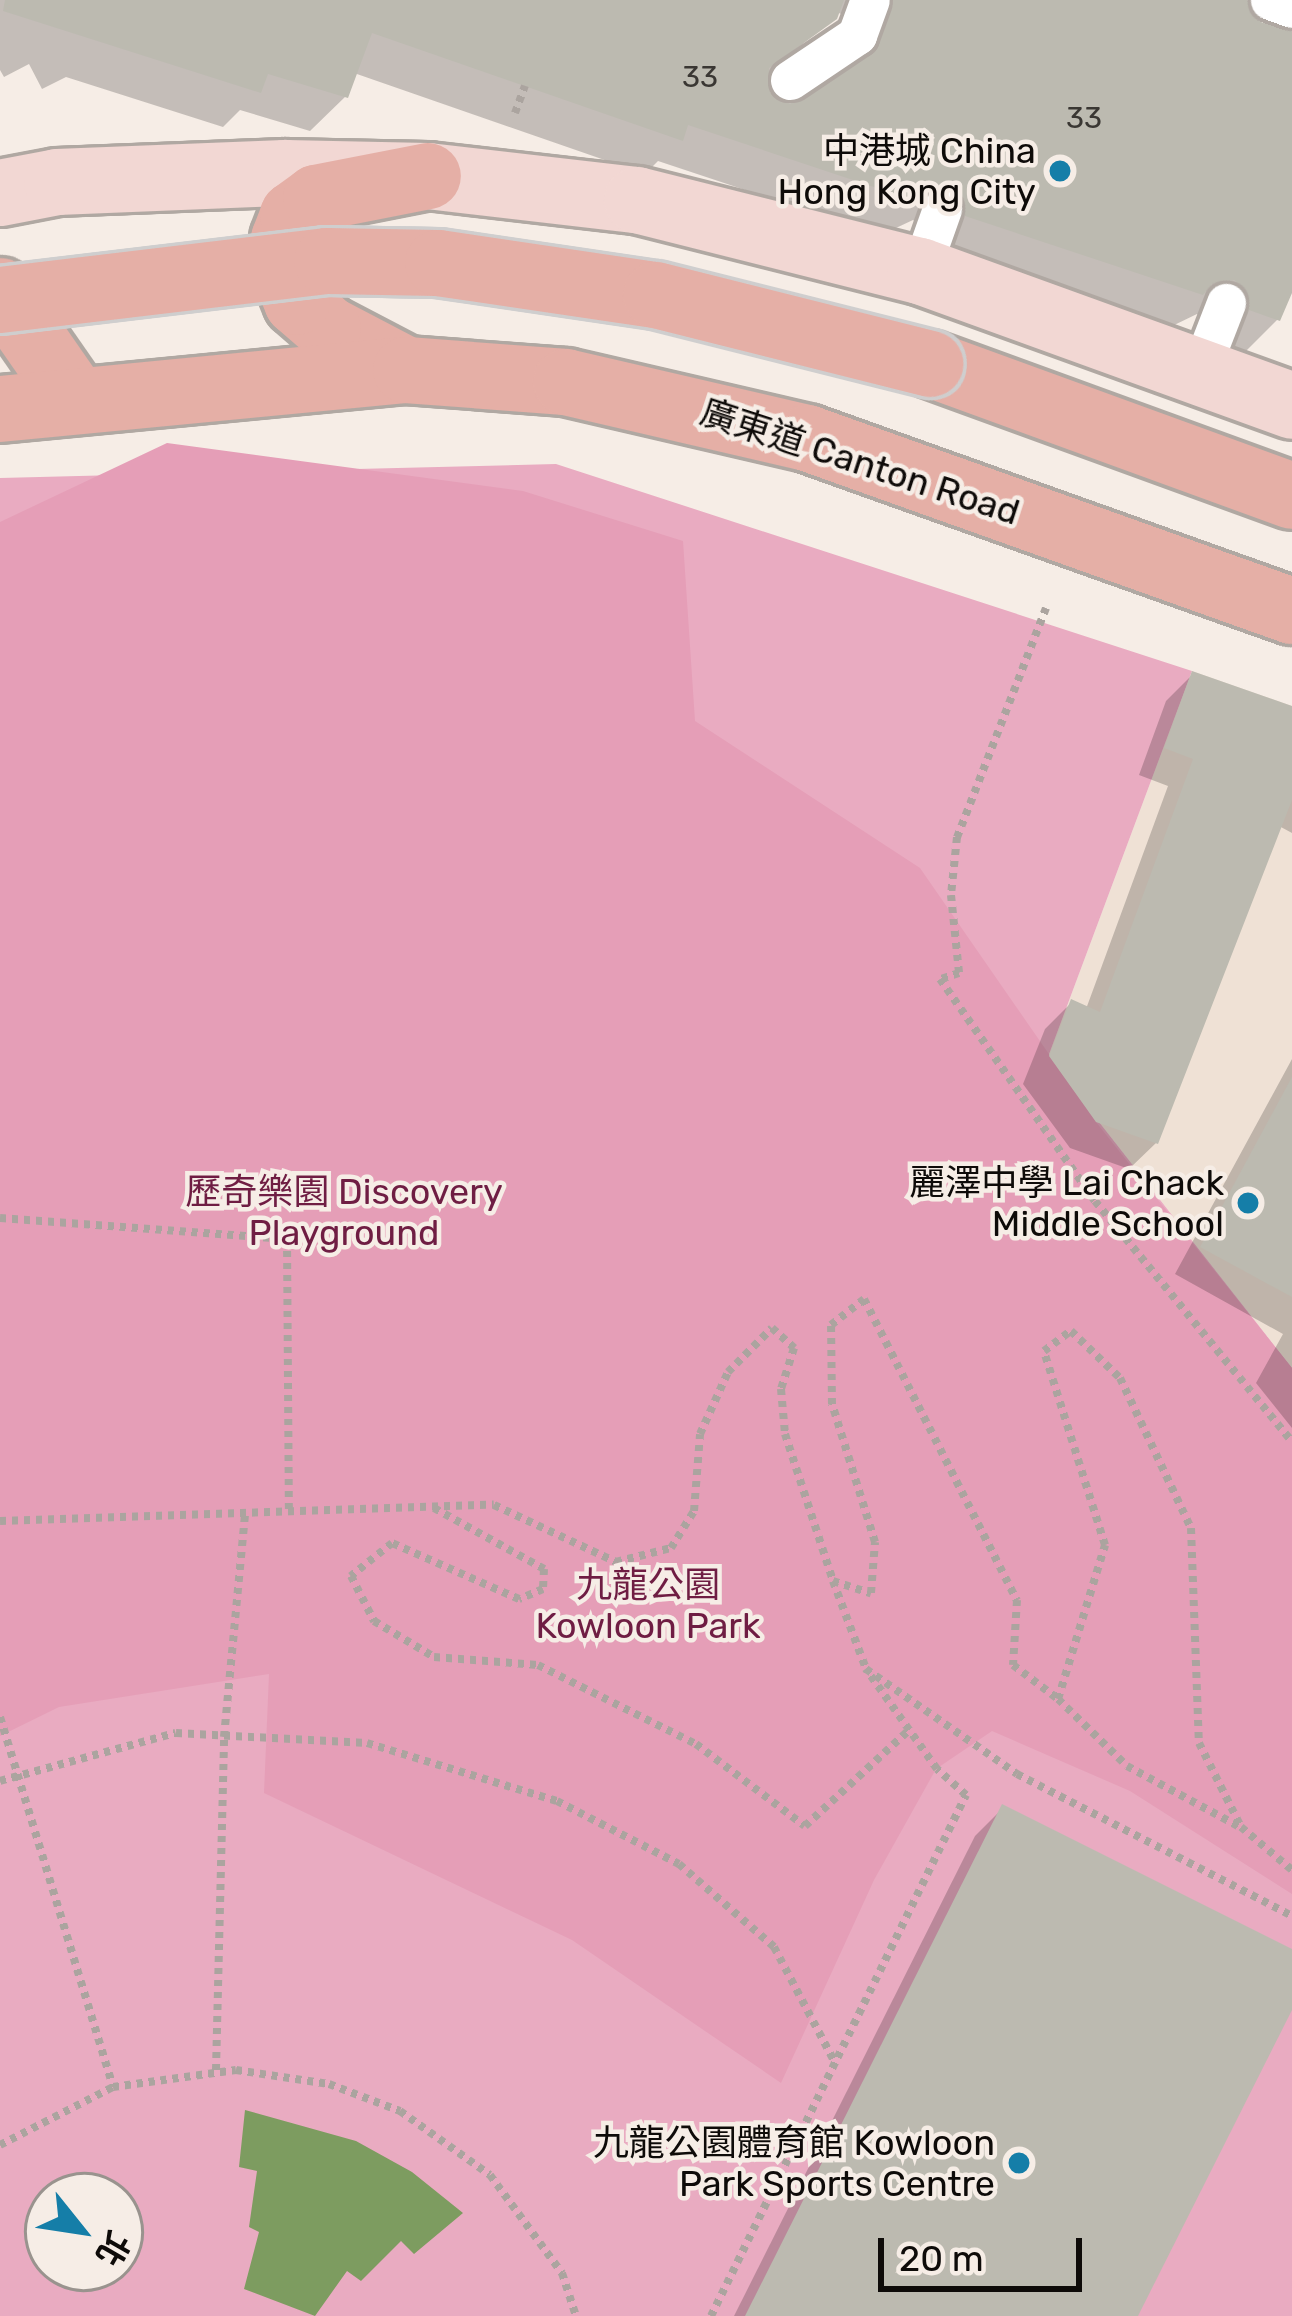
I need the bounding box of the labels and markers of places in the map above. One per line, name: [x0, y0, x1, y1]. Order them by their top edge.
place label: 中港城 China Hong Kong City: [778, 128, 1036, 213]
marker: 中港城 China Hong Kong City: [1047, 158, 1073, 184]
place label: 麗澤中學 Lai Chack Middle School: [909, 1160, 1224, 1245]
marker: 麗澤中學 Lai Chack Middle School: [1235, 1190, 1261, 1216]
place label: 九龍公園體育館 Kowloon Park Sports Centre: [593, 2120, 995, 2205]
marker: 九龍公園體育館 Kowloon Park Sports Centre: [1006, 2150, 1032, 2176]

